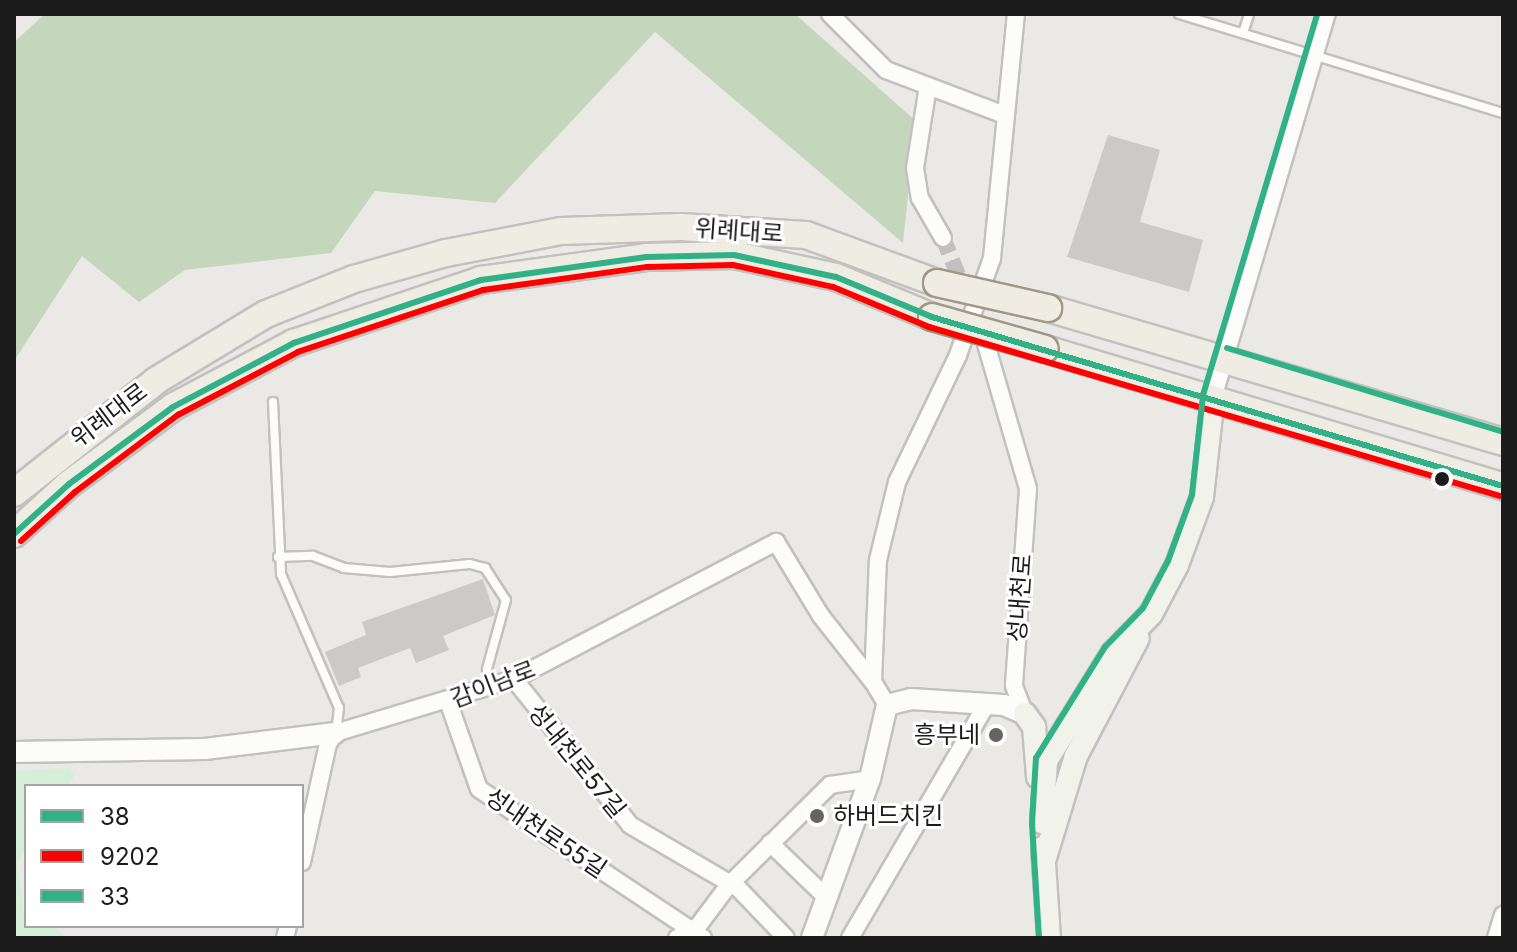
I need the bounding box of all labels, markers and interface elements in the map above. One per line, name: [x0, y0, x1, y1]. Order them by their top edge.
street label: 위례대로: [694, 214, 784, 248]
street label: 위례대로: [65, 377, 153, 453]
unlabelled marker: [1434, 471, 1450, 487]
street label: 성내천로: [1003, 553, 1037, 643]
street label: 감이남로: [447, 655, 539, 713]
street label: 성내천로57길: [522, 698, 632, 824]
place label: 흥부네: [914, 721, 980, 749]
marker: 흥부네: [987, 726, 1005, 744]
street label: 성내천로55길: [480, 782, 612, 884]
legend: [24, 784, 304, 928]
text: 38: [100, 802, 130, 831]
place label: 하버드치킨: [833, 802, 943, 830]
marker: 하버드치킨: [808, 807, 826, 825]
text: 9202: [100, 842, 159, 871]
text: 33: [100, 882, 130, 911]

